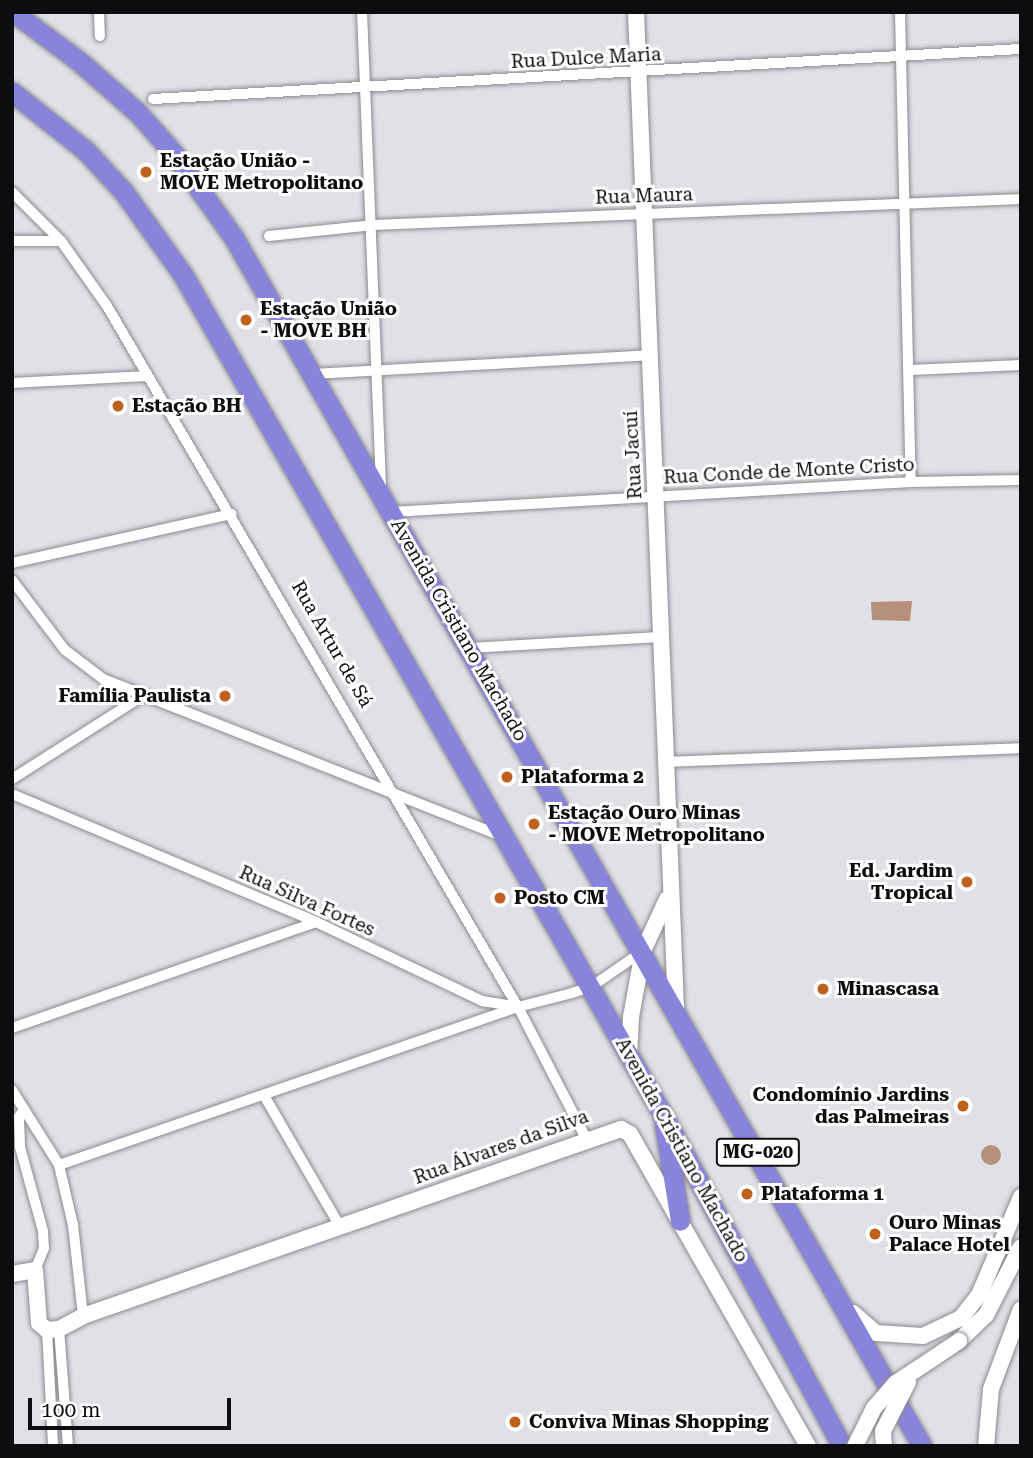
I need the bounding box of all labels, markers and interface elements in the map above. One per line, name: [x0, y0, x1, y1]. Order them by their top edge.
street label: Rua Dulce Maria: [510, 43, 662, 73]
place label: Estação União - MOVE Metropolitano: [160, 150, 363, 194]
marker: Estação União - MOVE Metropolitano: [138, 164, 154, 180]
street label: Rua Maura: [595, 183, 693, 209]
place label: Estação União - MOVE BH: [260, 298, 397, 342]
marker: Estação União - MOVE BH: [238, 312, 254, 328]
place label: Estação BH: [132, 395, 242, 417]
marker: Estação BH: [110, 398, 126, 414]
street label: Rua Jacuí: [619, 410, 647, 500]
street label: Rua Conde de Monte Cristo: [663, 453, 915, 489]
street label: Avenida Cristiano Machado: [386, 515, 532, 745]
street label: Rua Artur de Sá: [287, 577, 377, 711]
place label: Família Paulista: [58, 685, 211, 707]
marker: Família Paulista: [217, 688, 233, 704]
place label: Plataforma 2: [521, 766, 644, 788]
marker: Plataforma 2: [499, 769, 515, 785]
place label: Estação Ouro Minas - MOVE Metropolitano: [548, 802, 765, 846]
marker: Estação Ouro Minas - MOVE Metropolitano: [526, 816, 542, 832]
place label: Ed. Jardim Tropical: [849, 860, 953, 904]
street label: Rua Silva Fortes: [236, 861, 378, 941]
marker: Ed. Jardim Tropical: [959, 874, 975, 890]
place label: Posto CM: [514, 887, 605, 909]
marker: Posto CM: [492, 890, 508, 906]
place label: Minascasa: [837, 978, 939, 1000]
marker: Minascasa: [815, 981, 831, 997]
street label: Avenida Cristiano Machado: [611, 1034, 753, 1266]
place label: Condomínio Jardins das Palmeiras: [753, 1084, 949, 1128]
marker: Condomínio Jardins das Palmeiras: [955, 1098, 971, 1114]
street label: Rua Álvares da Silva: [411, 1105, 591, 1189]
road number: MG-020: [714, 1138, 802, 1167]
place label: Plataforma 1: [761, 1183, 884, 1205]
marker: Plataforma 1: [739, 1186, 755, 1202]
place label: Ouro Minas Palace Hotel: [889, 1212, 1010, 1256]
marker: Ouro Minas Palace Hotel: [867, 1226, 883, 1242]
scale bar: [32, 1384, 234, 1428]
text: 100 m: [41, 1398, 101, 1422]
place label: Conviva Minas Shopping: [529, 1411, 768, 1433]
marker: Conviva Minas Shopping: [507, 1414, 523, 1430]

